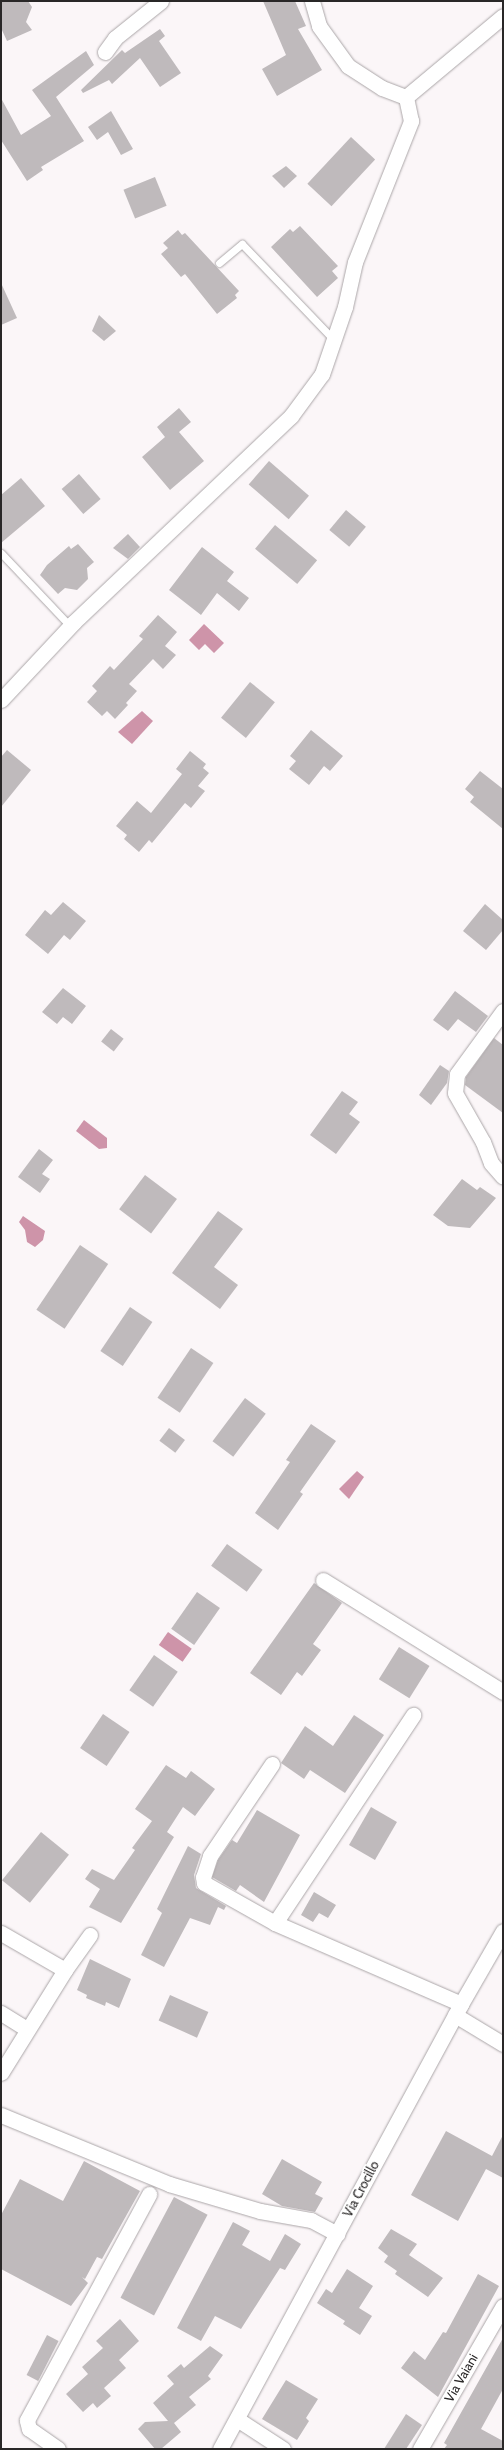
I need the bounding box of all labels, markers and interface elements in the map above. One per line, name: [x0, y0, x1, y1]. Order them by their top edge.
street label: Via Crocillo: [340, 2158, 382, 2220]
street label: Via Vaiani: [441, 2351, 481, 2405]

